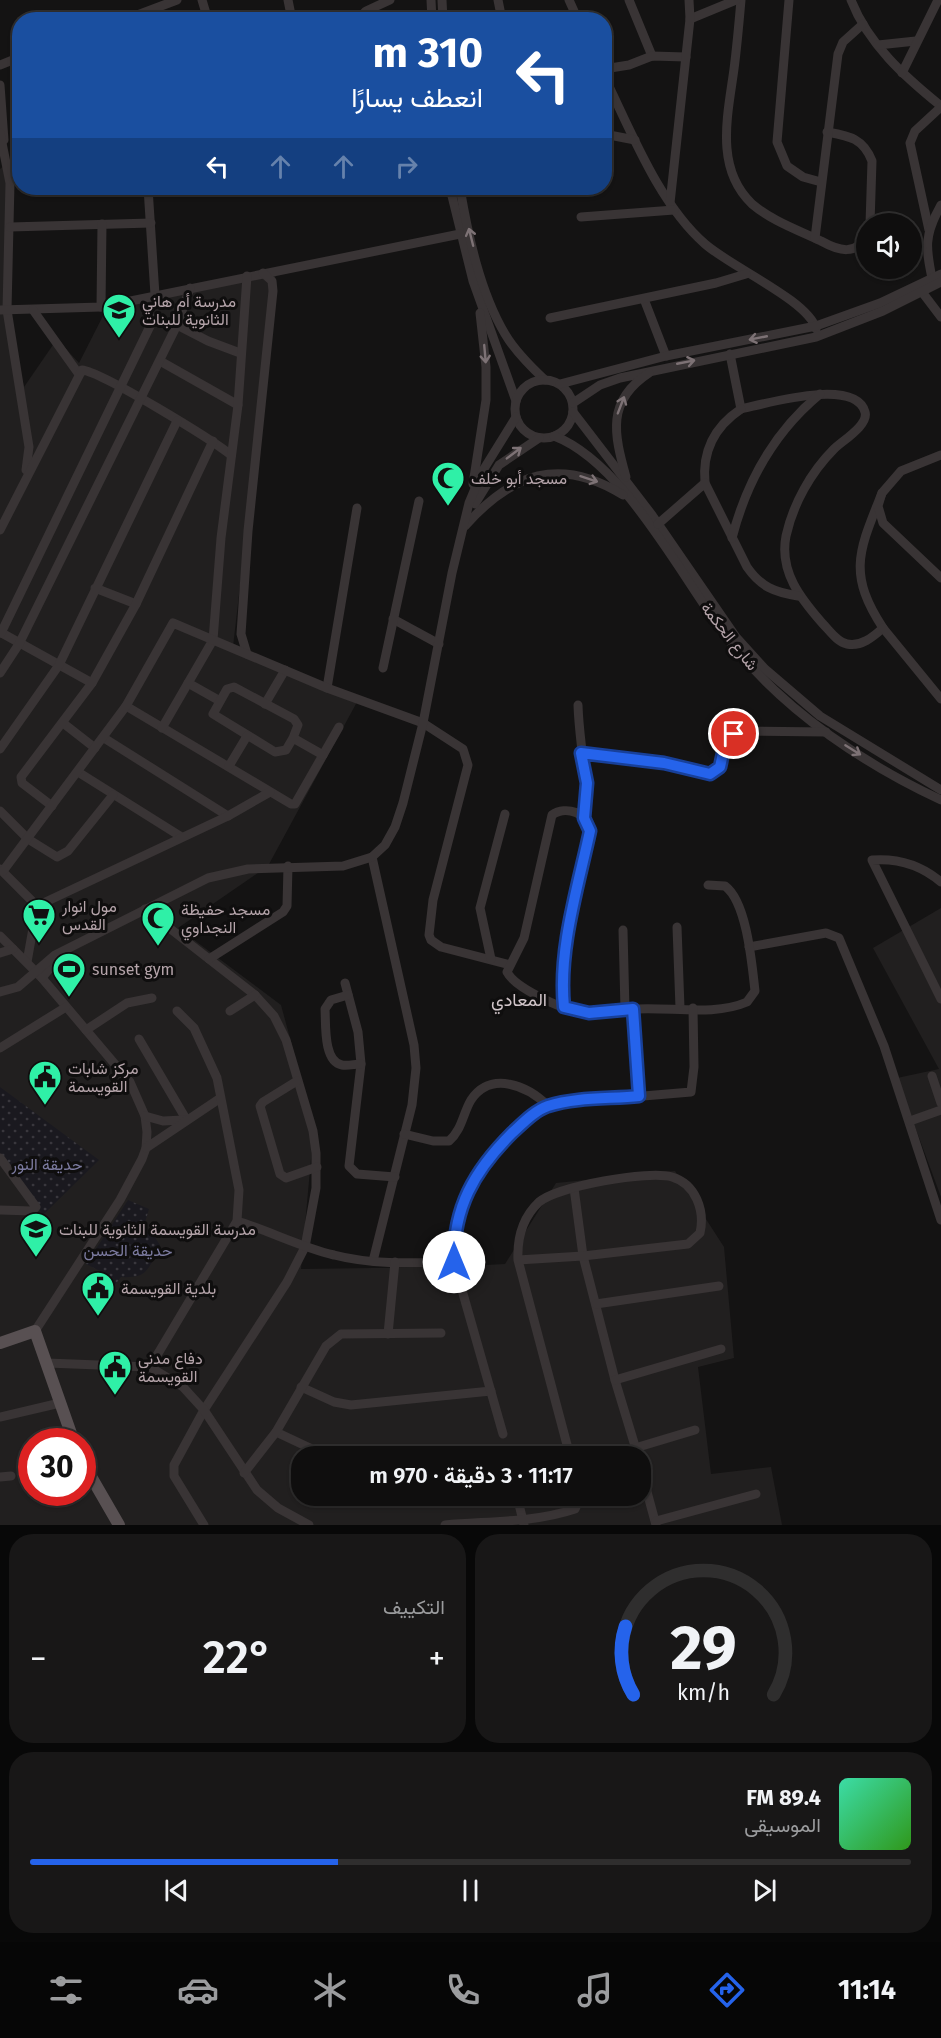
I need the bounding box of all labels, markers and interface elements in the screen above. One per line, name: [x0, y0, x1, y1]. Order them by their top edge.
text: 310 m: [373, 28, 483, 78]
icon: left: [504, 36, 582, 114]
text: انعطف يسارًا: [351, 82, 483, 114]
icon: left: [201, 150, 234, 183]
icon: ahead: [264, 150, 297, 183]
icon: ahead: [327, 150, 360, 183]
icon: right: [390, 150, 423, 183]
map controls: [856, 213, 922, 279]
button: sound: [856, 213, 922, 279]
one-way arrow: [465, 228, 477, 247]
school or university icon: مدرسة أم هاني الثانوية للبنات: [101, 292, 137, 339]
place label: مدرسة أم هاني الثانوية للبنات: [142, 292, 236, 330]
one-way arrow: [749, 333, 769, 344]
one-way arrow: [480, 344, 491, 363]
one-way arrow: [676, 356, 695, 367]
one-way arrow: [616, 396, 627, 415]
one-way arrow: [505, 447, 521, 459]
mosque icon: مسجد أبو خلف: [430, 460, 466, 507]
place label: مسجد أبو خلف: [471, 469, 567, 489]
one-way arrow: [579, 474, 598, 485]
street label: شارع الحكمة: [696, 598, 762, 675]
pin: [708, 708, 759, 759]
icon: arrive: [717, 717, 750, 750]
one-way arrow: [844, 745, 861, 757]
supermarket icon: مول انوار القدس: [21, 897, 57, 944]
place label: مول انوار القدس: [61, 897, 117, 935]
mosque icon: مسجد حفيظة النجداوي: [140, 900, 176, 947]
place label: مسجد حفيظة النجداوي: [181, 900, 270, 941]
sports icon: sunset gym: [51, 951, 87, 998]
place label: sunset gym: [92, 960, 174, 979]
district label: المعادي: [491, 989, 547, 1015]
public building icon: مركز شابات القويسمة: [27, 1059, 63, 1106]
place label: مركز شابات القويسمة: [68, 1059, 138, 1097]
park label: حديقة النور: [10, 1155, 83, 1175]
school or university icon: مدرسة القويسمة الثانوية للبنات: [18, 1211, 54, 1258]
place label: مدرسة القويسمة الثانوية للبنات: [59, 1220, 256, 1240]
position arrow: [422, 1230, 486, 1294]
park label: حديقة الحسن: [84, 1241, 173, 1261]
public building icon: بلدية القويسمة: [80, 1270, 116, 1317]
place label: بلدية القويسمة: [121, 1279, 216, 1299]
public building icon: دفاع مدني القويسمة: [97, 1349, 133, 1396]
place label: دفاع مدني القويسمة: [138, 1349, 203, 1387]
speed limit sign: 30: [18, 1428, 96, 1506]
text: 11:17 · 3 دقيقة · 970 m: [369, 1462, 573, 1489]
text: التكييف: [383, 1595, 445, 1619]
text: 29: [670, 1611, 737, 1686]
text: 22°: [203, 1631, 272, 1685]
text: −: [30, 1639, 47, 1679]
text: +: [429, 1639, 445, 1679]
text: km/h: [677, 1681, 730, 1707]
text: 89.4 FM: [746, 1784, 821, 1811]
text: الموسيقى: [744, 1813, 821, 1837]
icon: previous: [160, 1874, 193, 1907]
icon: pause: [454, 1874, 487, 1907]
icon: next: [748, 1874, 781, 1907]
icon: filters: [45, 1969, 87, 2011]
icon: car: [177, 1969, 219, 2011]
icon: climate: [309, 1969, 351, 2011]
icon: phone: [442, 1969, 484, 2011]
icon: music: [574, 1969, 616, 2011]
icon: directions: [706, 1969, 748, 2011]
text: 11:14: [838, 1974, 896, 2006]

